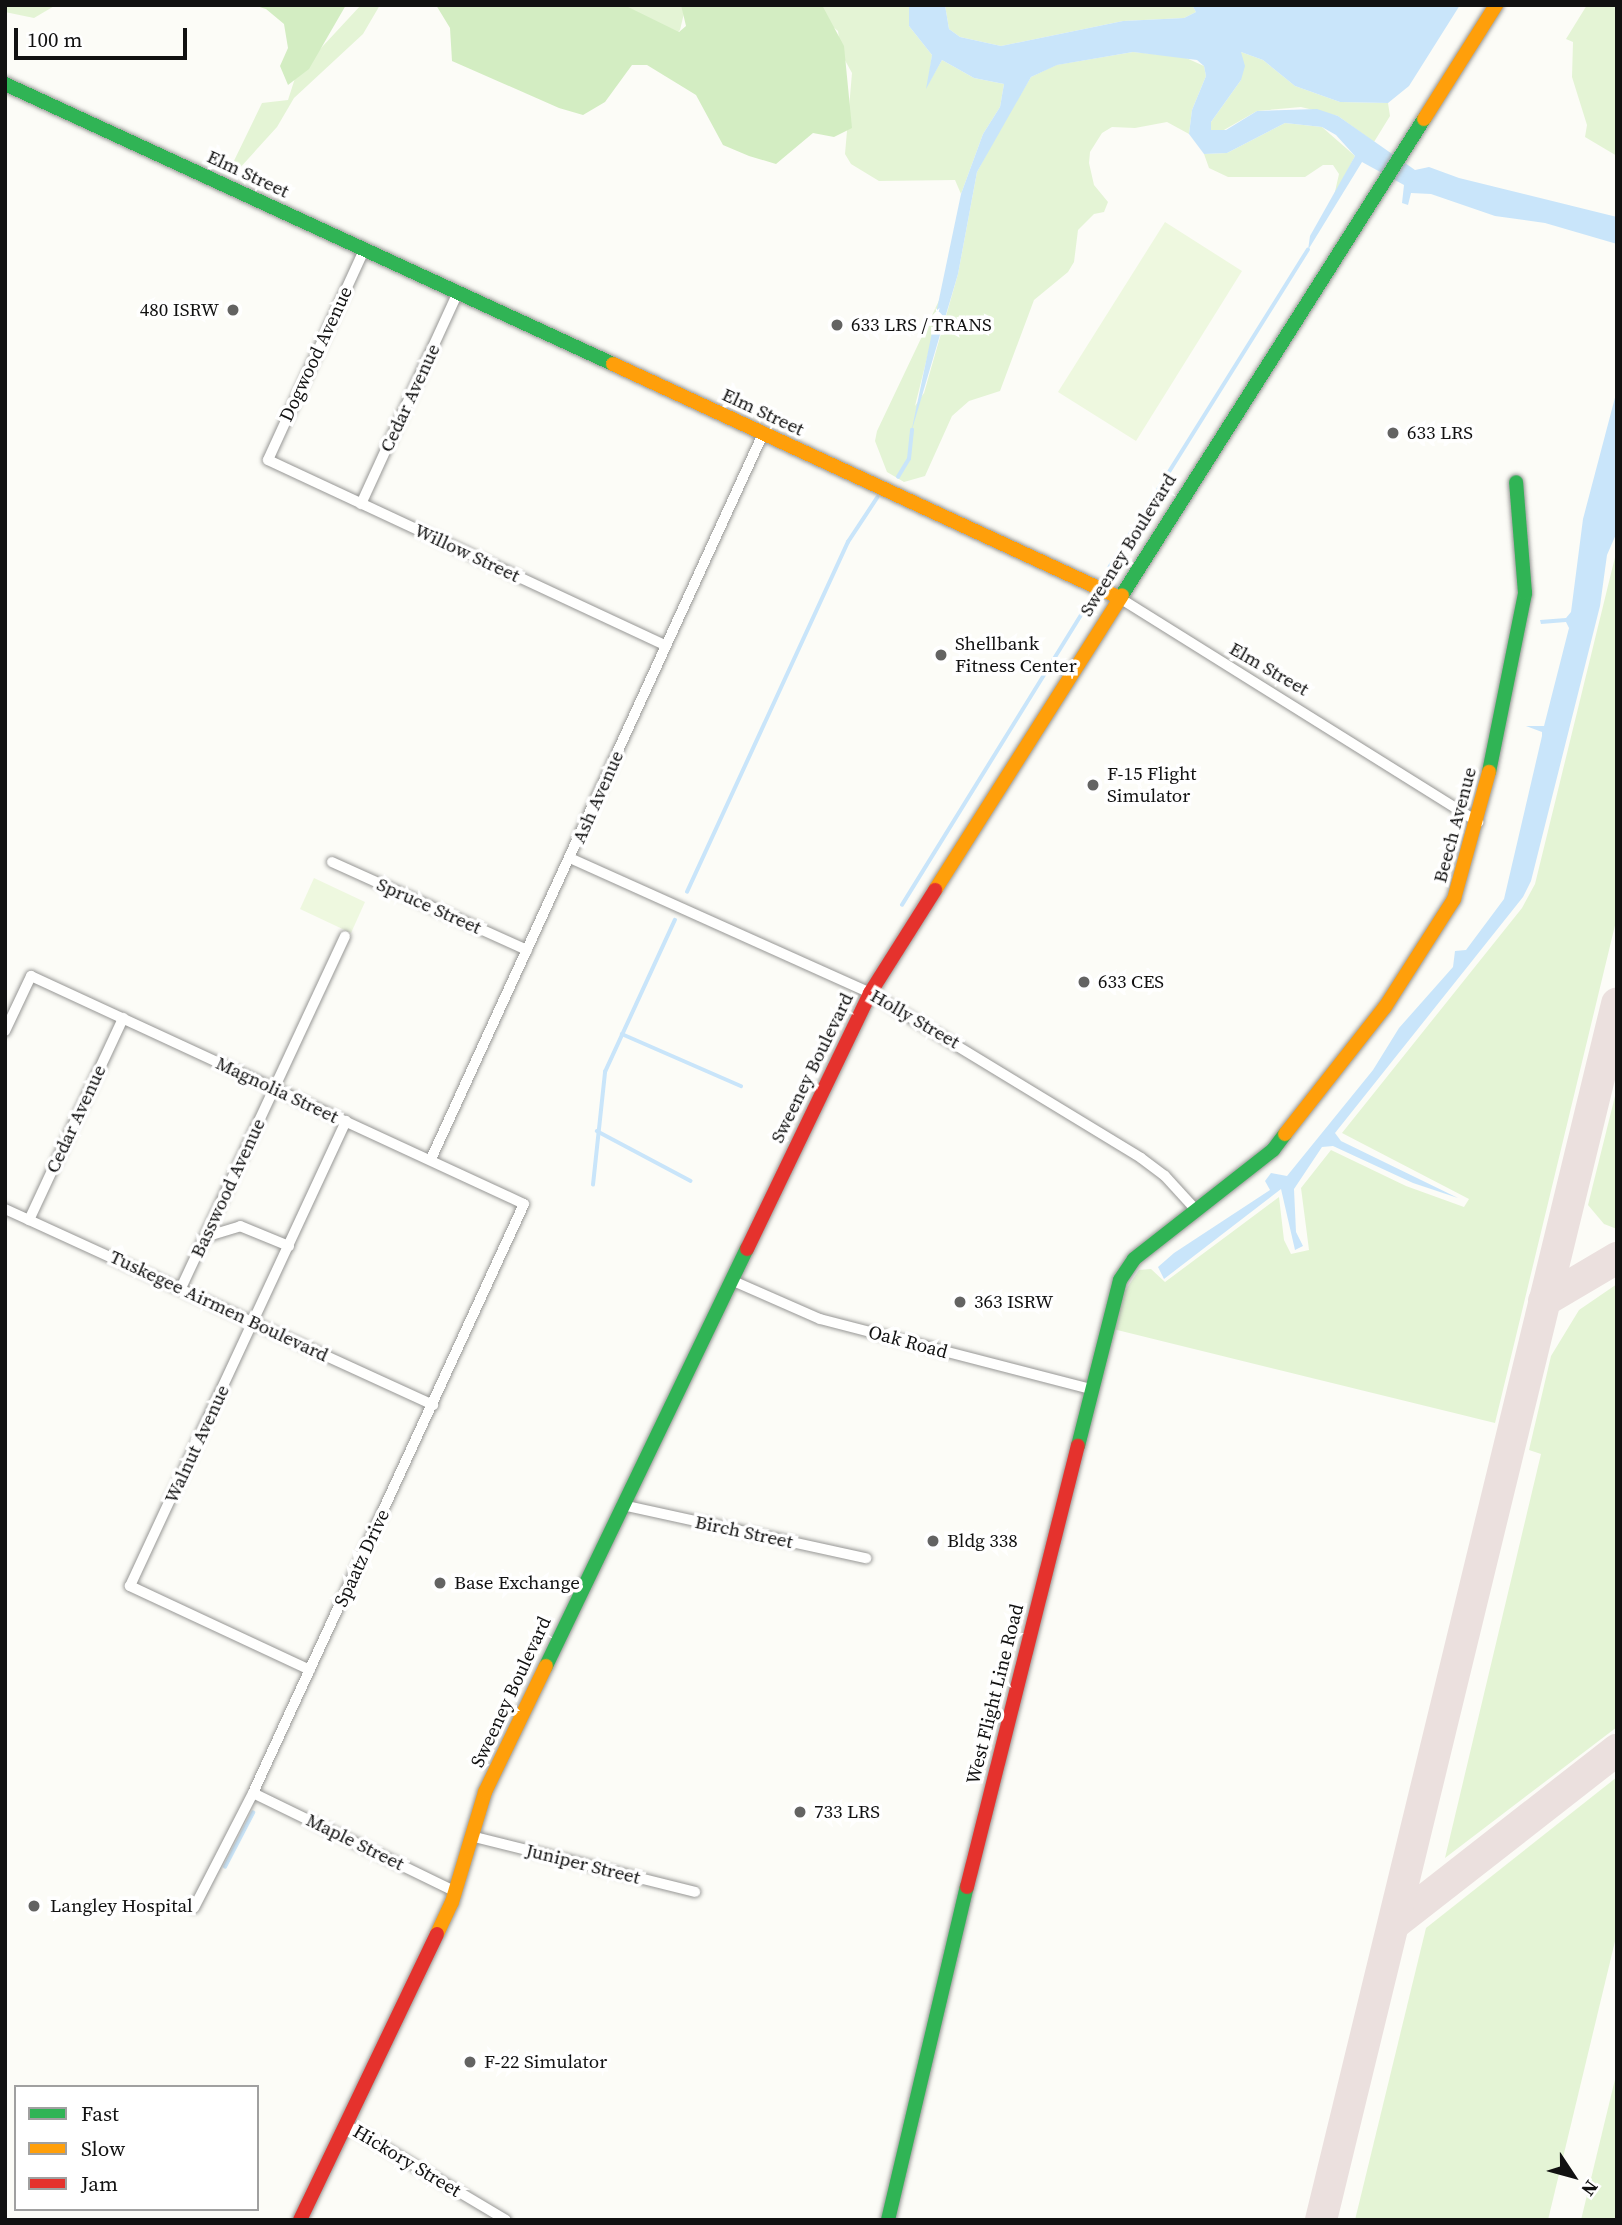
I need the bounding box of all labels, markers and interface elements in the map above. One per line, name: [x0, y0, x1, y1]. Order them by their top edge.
scale bar: [18, 14, 191, 58]
text: 100 m: [27, 25, 82, 54]
street label: Elm Street: [203, 145, 293, 203]
street label: Dogwood Avenue: [275, 283, 357, 425]
place label: 480 ISRW: [140, 299, 219, 321]
marker: 480 ISRW: [225, 302, 241, 318]
place label: 633 LRS / TRANS: [851, 314, 992, 336]
marker: 633 LRS / TRANS: [829, 317, 845, 333]
street label: Cedar Avenue: [375, 340, 445, 456]
street label: Elm Street: [718, 383, 808, 441]
place label: 633 LRS: [1407, 422, 1473, 444]
marker: 633 LRS: [1385, 425, 1401, 441]
street label: Sweeney Boulevard: [1075, 469, 1181, 621]
street label: Willow Street: [411, 519, 523, 587]
place label: Shellbank Fitness Center: [955, 633, 1077, 677]
street label: Elm Street: [1225, 637, 1313, 701]
marker: Shellbank Fitness Center: [933, 647, 949, 663]
street label: Ash Avenue: [567, 747, 629, 847]
place label: F-15 Flight Simulator: [1107, 763, 1196, 807]
street label: Beech Avenue: [1429, 765, 1481, 885]
marker: F-15 Flight Simulator: [1085, 777, 1101, 793]
street label: Spruce Street: [373, 873, 485, 939]
place label: 633 CES: [1098, 971, 1164, 993]
marker: 633 CES: [1076, 974, 1092, 990]
street label: Holly Street: [866, 984, 964, 1054]
street label: Sweeney Boulevard: [766, 989, 858, 1147]
street label: Magnolia Street: [212, 1052, 342, 1128]
street label: Cedar Avenue: [41, 1061, 111, 1177]
street label: Basswood Avenue: [186, 1115, 270, 1261]
street label: Tuskegee Airmen Boulevard: [106, 1245, 332, 1367]
place label: 363 ISRW: [974, 1291, 1053, 1313]
marker: 363 ISRW: [952, 1294, 968, 1310]
street label: Oak Road: [866, 1321, 950, 1363]
street label: Walnut Avenue: [160, 1381, 234, 1507]
street label: Spaatz Drive: [329, 1506, 395, 1610]
street label: Birch Street: [693, 1511, 795, 1553]
place label: Bldg 338: [947, 1530, 1018, 1552]
marker: Bldg 338: [925, 1533, 941, 1549]
place label: Base Exchange: [454, 1572, 580, 1594]
marker: Base Exchange: [432, 1575, 448, 1591]
street label: West Flight Line Road: [962, 1601, 1028, 1787]
street label: Sweeney Boulevard: [466, 1613, 556, 1771]
place label: 733 LRS: [814, 1801, 880, 1823]
marker: 733 LRS: [792, 1804, 808, 1820]
street label: Maple Street: [302, 1809, 408, 1875]
street label: Juniper Street: [524, 1839, 642, 1889]
place label: Langley Hospital: [50, 1895, 193, 1917]
marker: Langley Hospital: [24, 1896, 44, 1916]
place label: F-22 Simulator: [484, 2051, 607, 2073]
marker: F-22 Simulator: [462, 2054, 478, 2070]
legend: [14, 2085, 259, 2211]
text: Fast: [81, 2099, 119, 2128]
street label: Hickory Street: [349, 2120, 465, 2202]
text: Slow: [81, 2134, 125, 2163]
north arrow: [1538, 2141, 1608, 2211]
text: Jam: [81, 2169, 118, 2198]
text: N: [1575, 2175, 1605, 2202]

